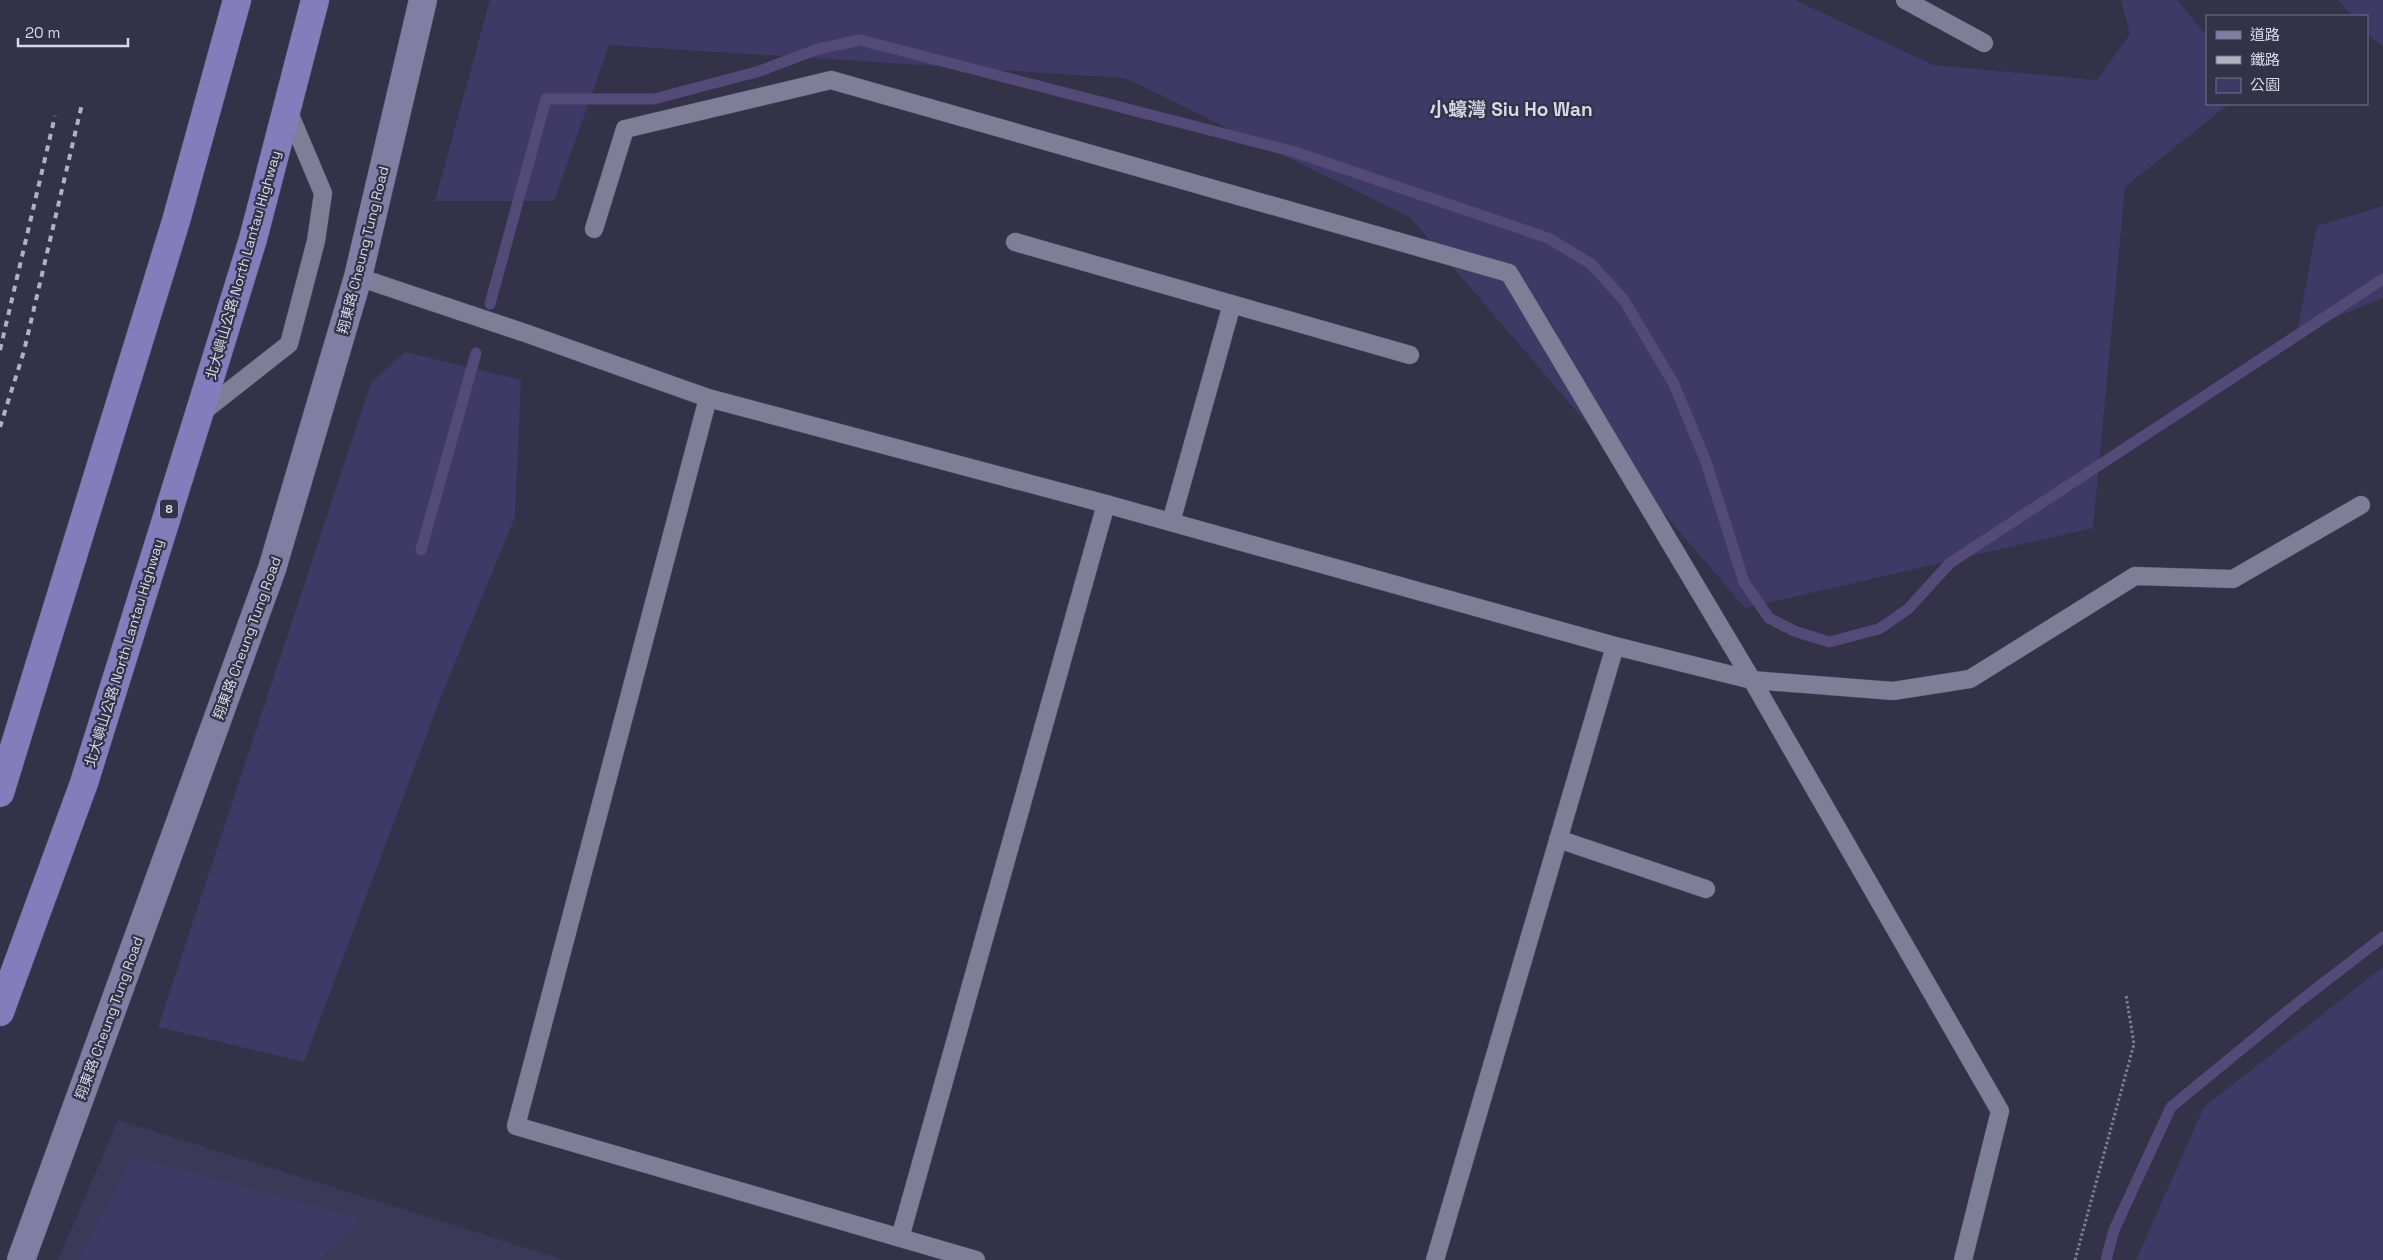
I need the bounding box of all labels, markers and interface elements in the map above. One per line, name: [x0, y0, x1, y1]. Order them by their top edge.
scale bar: [18, 15, 128, 47]
legend: [2206, 15, 2368, 105]
text: 20 m: [25, 23, 60, 42]
text: 道路: [2250, 25, 2280, 44]
text: 鐵路: [2250, 50, 2280, 69]
text: 公園: [2250, 75, 2280, 94]
district label: 小蠔灣 Siu Ho Wan: [1429, 97, 1593, 122]
street label: 北大嶼山公路 North Lantau Highway: [202, 148, 284, 382]
street label: 翔東路 Cheung Tung Road: [333, 164, 393, 336]
road number: 8: [160, 499, 178, 518]
street label: 北大嶼山公路 North Lantau Highway: [81, 537, 167, 769]
street label: 翔東路 Cheung Tung Road: [209, 554, 285, 722]
street label: 翔東路 Cheung Tung Road: [71, 934, 147, 1102]

